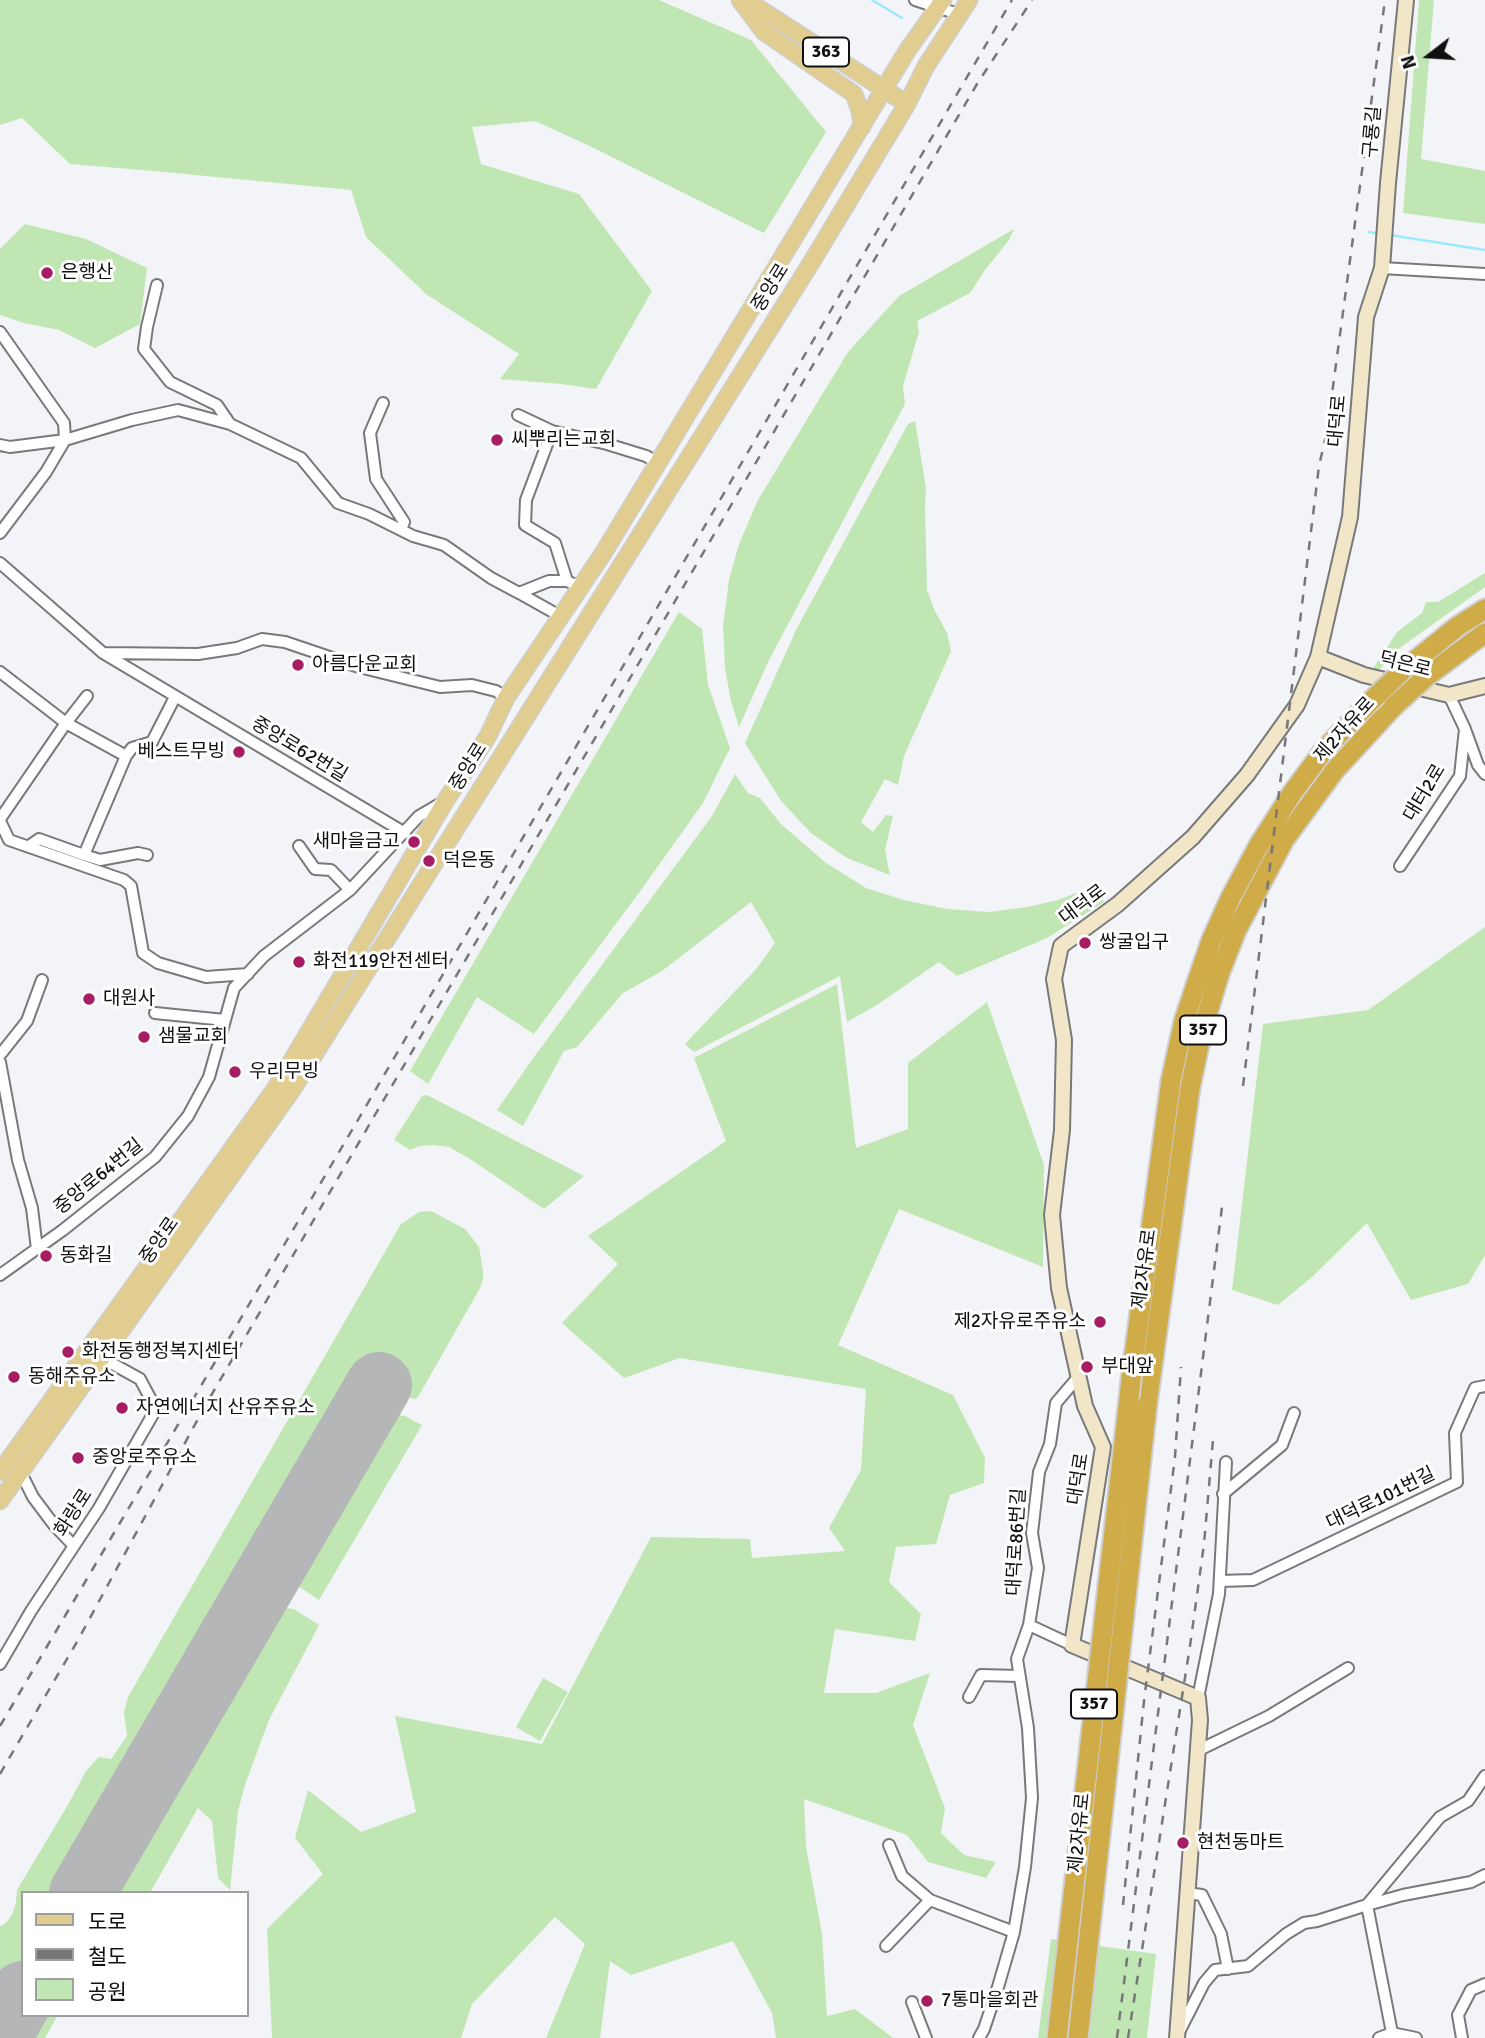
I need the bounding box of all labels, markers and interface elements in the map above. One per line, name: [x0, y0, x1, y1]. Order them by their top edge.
north arrow: [1394, 21, 1464, 91]
road number: 363: [803, 38, 849, 66]
text: N: [1396, 52, 1422, 72]
street label: 구룡길: [1359, 105, 1387, 159]
street label: 중앙로: [747, 260, 795, 316]
place label: 은행산: [61, 262, 113, 284]
marker: 은행산: [39, 265, 55, 281]
street label: 대덕로: [1324, 394, 1352, 448]
place label: 씨뿌리는교회: [511, 429, 616, 451]
marker: 씨뿌리는교회: [489, 432, 505, 448]
street label: 덕은로: [1377, 648, 1433, 682]
place label: 아름다운교회: [312, 654, 417, 676]
marker: 아름다운교회: [290, 657, 306, 673]
street label: 제2자유로: [1310, 693, 1380, 767]
street label: 중앙로62번길: [247, 712, 351, 788]
street label: 중앙로: [445, 739, 493, 795]
place label: 베스트무빙: [138, 741, 225, 763]
marker: 베스트무빙: [231, 744, 247, 760]
street label: 대터2로: [1399, 760, 1451, 826]
place label: 새마을금고: [313, 831, 400, 853]
marker: 새마을금고: [406, 834, 422, 850]
place label: 덕은동: [443, 850, 495, 872]
marker: 덕은동: [421, 853, 437, 869]
street label: 대덕로: [1055, 880, 1111, 930]
place label: 쌍굴입구: [1099, 932, 1169, 954]
marker: 쌍굴입구: [1077, 935, 1093, 951]
place label: 화전119안전센터: [313, 951, 449, 973]
marker: 화전119안전센터: [291, 954, 307, 970]
place label: 대원사: [103, 988, 155, 1010]
marker: 대원사: [81, 991, 97, 1007]
road number: 357: [1180, 1015, 1226, 1044]
place label: 샘물교회: [158, 1026, 228, 1048]
marker: 샘물교회: [136, 1029, 152, 1045]
place label: 우리무빙: [249, 1061, 319, 1083]
marker: 우리무빙: [227, 1064, 243, 1080]
street label: 중앙로64번길: [50, 1134, 148, 1220]
street label: 중앙로: [136, 1213, 184, 1269]
street label: 제2자유로: [1128, 1228, 1162, 1310]
place label: 동화길: [60, 1245, 112, 1267]
marker: 동화길: [38, 1248, 54, 1264]
place label: 제2자유로주유소: [953, 1311, 1086, 1333]
marker: 제2자유로주유소: [1092, 1314, 1108, 1330]
place label: 화전동행정복지센터: [82, 1341, 239, 1363]
marker: 화전동행정복지센터: [60, 1344, 76, 1360]
place label: 부대앞: [1101, 1356, 1153, 1378]
marker: 부대앞: [1079, 1359, 1095, 1375]
place label: 동해주유소: [28, 1366, 115, 1388]
marker: 동해주유소: [6, 1369, 22, 1385]
place label: 자연에너지 산유주유소: [136, 1397, 315, 1419]
marker: 자연에너지 산유주유소: [114, 1400, 130, 1416]
place label: 중앙로주유소: [92, 1447, 197, 1469]
marker: 중앙로주유소: [70, 1450, 86, 1466]
street label: 대덕로: [1064, 1451, 1094, 1507]
street label: 대덕로101번길: [1323, 1463, 1439, 1535]
street label: 화랑로: [50, 1485, 98, 1541]
street label: 대덕로86번길: [1003, 1488, 1031, 1596]
road number: 357: [1071, 1689, 1117, 1718]
street label: 제2자유로: [1064, 1792, 1096, 1874]
place label: 현천동마트: [1197, 1832, 1284, 1854]
marker: 현천동마트: [1175, 1835, 1191, 1851]
legend: [21, 1891, 248, 2017]
text: 도로: [88, 1909, 127, 1935]
text: 철도: [88, 1944, 127, 1970]
text: 공원: [88, 1979, 127, 2005]
place label: 7통마을회관: [941, 1990, 1039, 2012]
marker: 7통마을회관: [919, 1993, 935, 2009]

